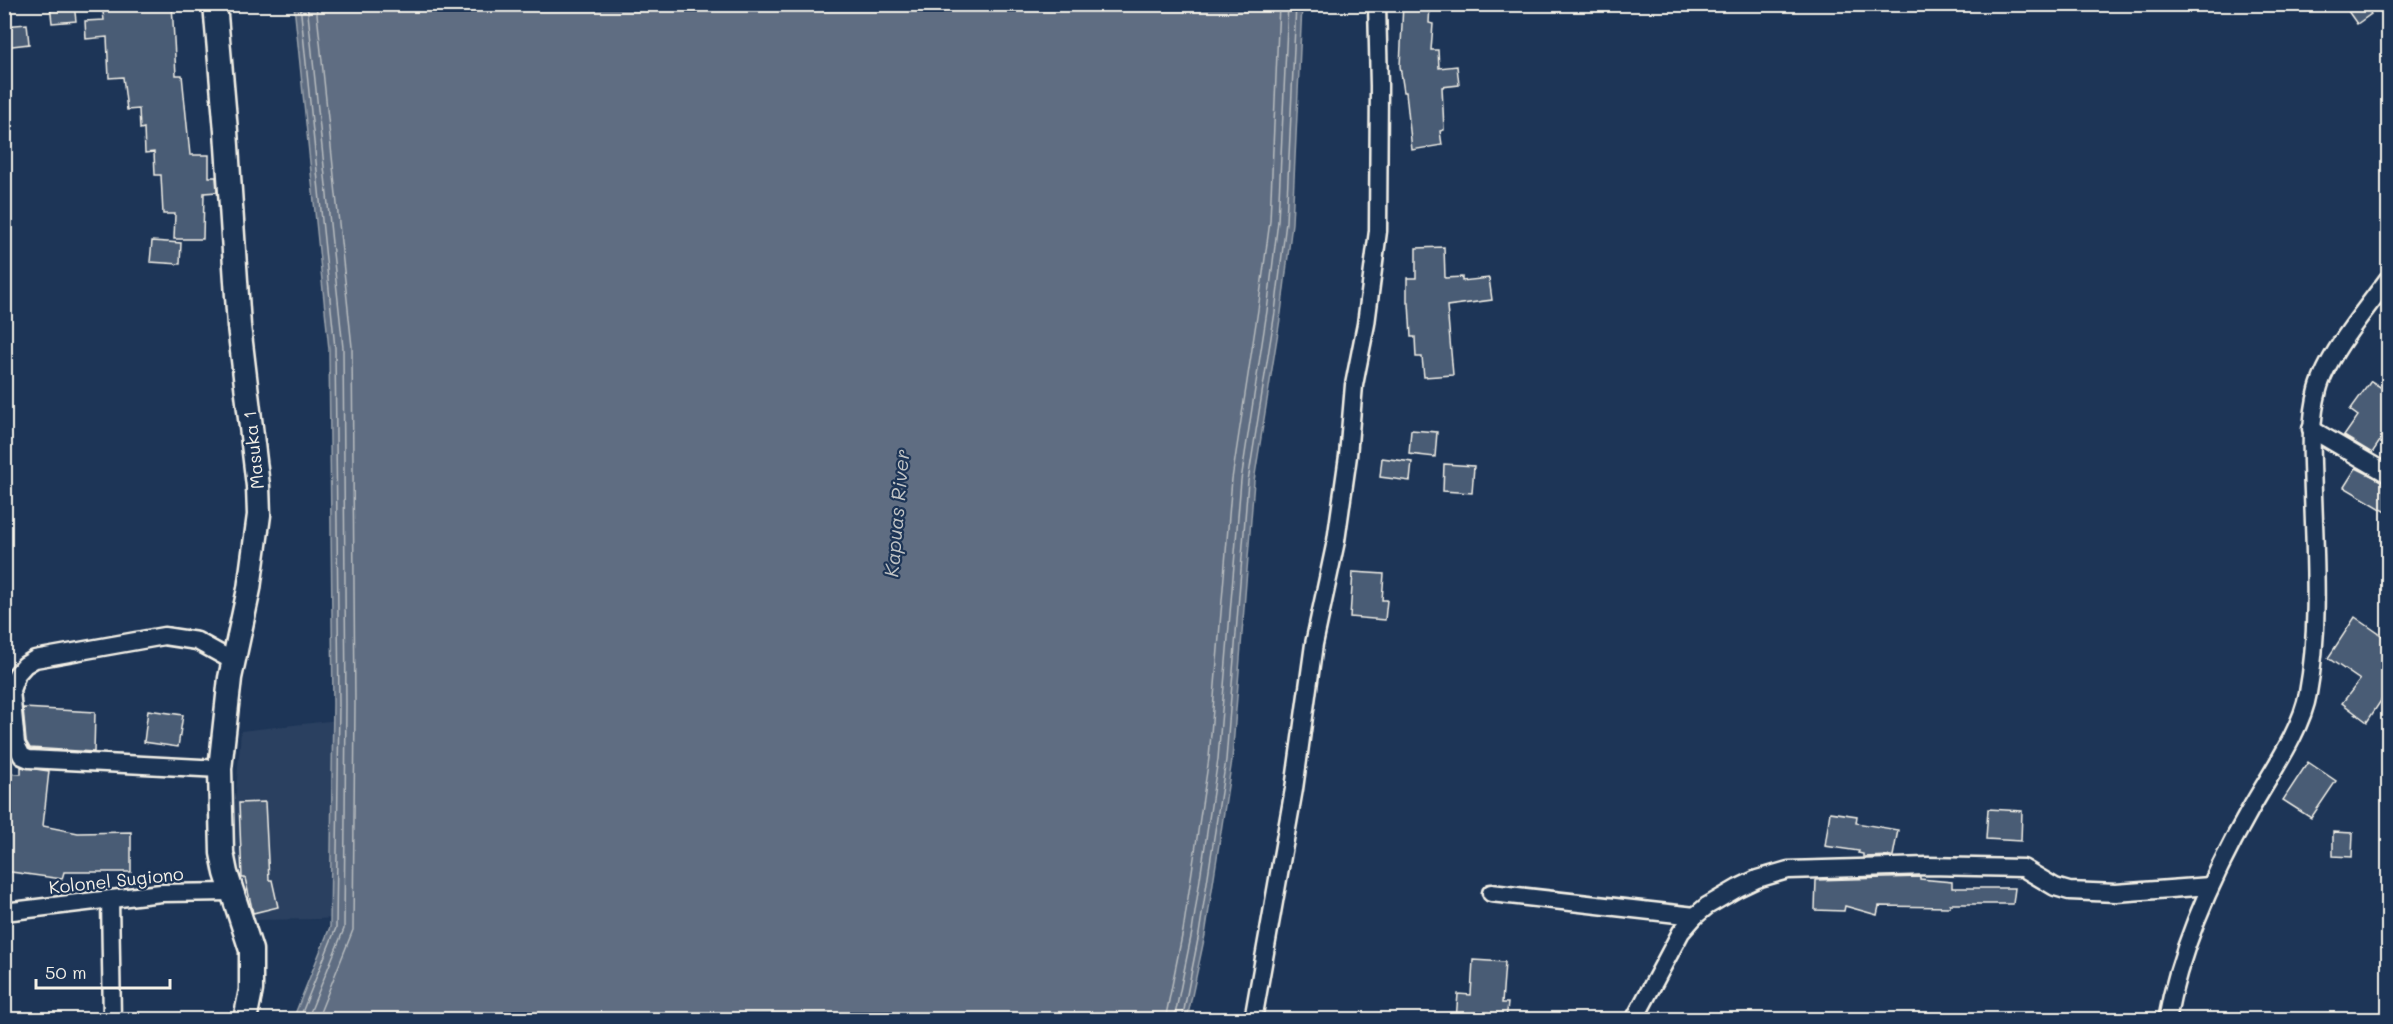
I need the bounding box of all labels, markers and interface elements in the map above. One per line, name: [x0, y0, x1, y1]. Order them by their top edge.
street label: Masuka 1: [237, 410, 269, 490]
water label: Kapuas River: [877, 448, 915, 578]
street label: Kolonel Sugiono: [47, 861, 185, 899]
scale bar: [36, 952, 170, 990]
text: 50 m: [45, 960, 87, 984]

